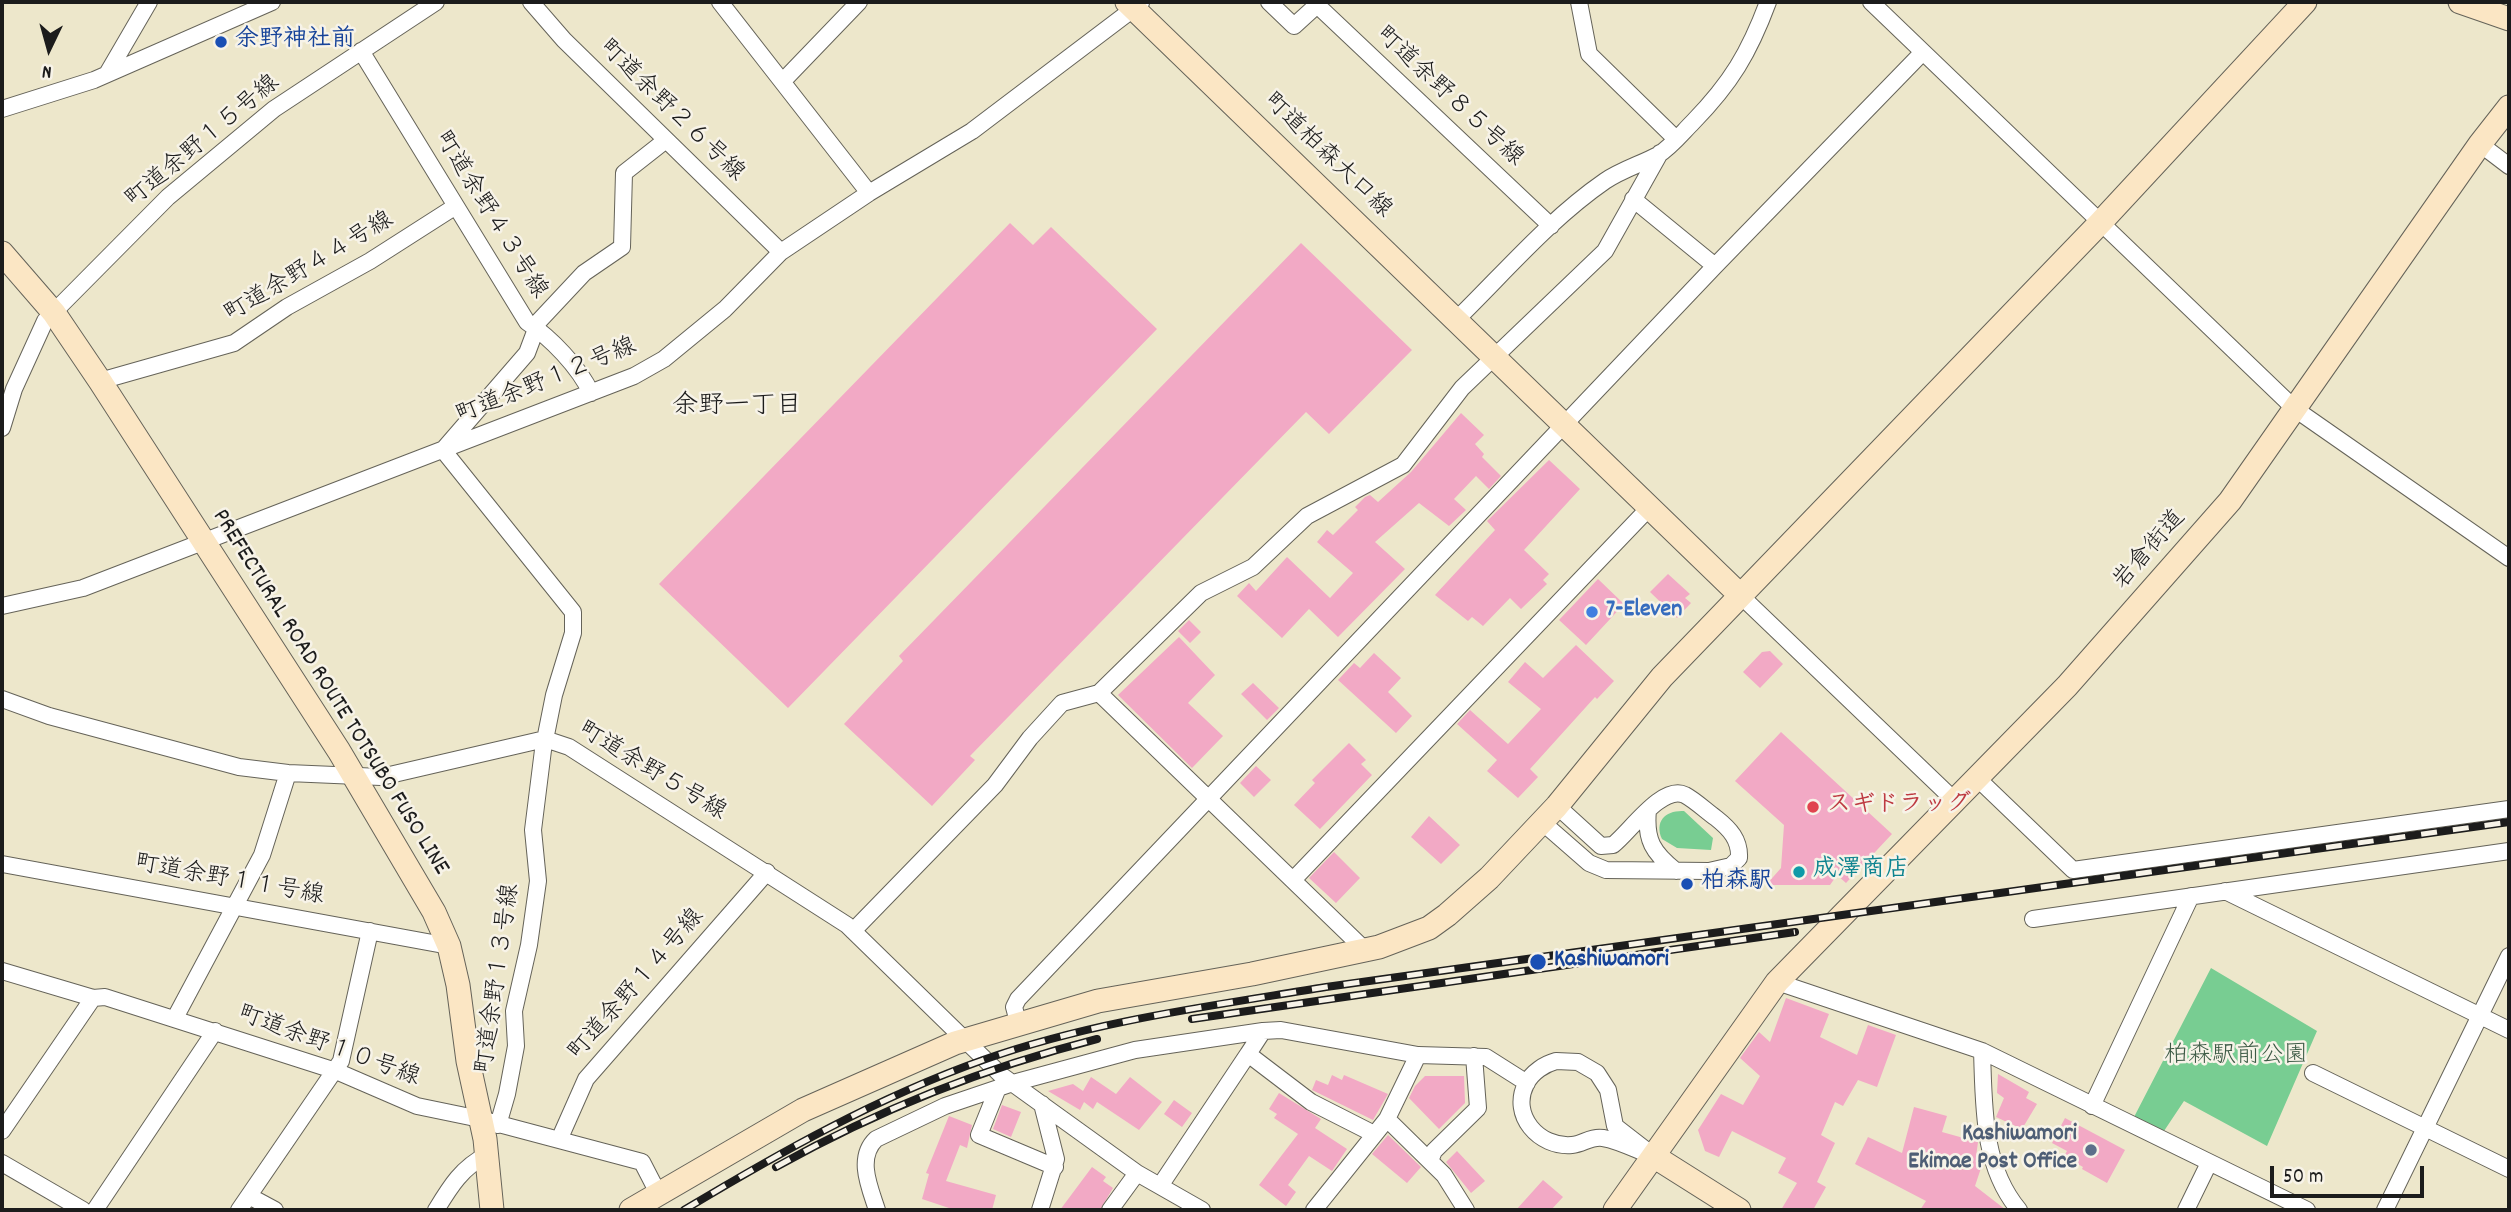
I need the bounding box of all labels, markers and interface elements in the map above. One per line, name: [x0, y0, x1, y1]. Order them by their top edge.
north arrow: [14, 14, 84, 84]
street label: 町道余野８５号線: [1368, 22, 1528, 174]
place label: 余野神社前: [235, 28, 355, 56]
marker: 余野神社前: [213, 34, 229, 50]
street label: 町道余野２６号線: [591, 35, 749, 189]
text: N: [41, 57, 53, 84]
street label: 町道余野１５号線: [121, 70, 287, 216]
street label: 町道柏森大口線: [1256, 88, 1396, 226]
street label: 町道余野４３号線: [426, 127, 552, 305]
street label: 町道余野４４号線: [220, 207, 400, 331]
street label: 町道余野１２号線: [453, 334, 641, 432]
district label: 余野一丁目: [672, 392, 802, 424]
street label: PREFECTURAL ROAD ROUTE TOTSUBO FUSO LINE: [204, 505, 454, 881]
street label: 岩倉街道: [2109, 505, 2193, 597]
place label: 7-Eleven: [1606, 598, 1682, 626]
marker: 7-Eleven: [1584, 604, 1600, 620]
street label: 町道余野５号線: [572, 717, 730, 829]
place label: スギドラッグ: [1827, 793, 1971, 821]
marker: スギドラッグ: [1805, 799, 1821, 815]
street label: 町道余野１１号線: [132, 851, 326, 913]
place label: 成澤商店: [1813, 858, 1909, 886]
marker: 成澤商店: [1791, 864, 1807, 880]
place label: 柏森駅: [1701, 870, 1773, 898]
marker: 柏森駅: [1679, 876, 1695, 892]
street label: 町道余野１３号線: [472, 882, 528, 1076]
street label: 町道余野１４号線: [564, 904, 712, 1068]
place label: Kashiwamori: [1554, 948, 1669, 976]
marker: Kashiwamori: [1528, 952, 1548, 972]
street label: 町道余野１０号線: [233, 1002, 423, 1094]
park label: 柏森駅前公園: [2164, 1044, 2308, 1072]
place label: Kashiwamori Ekimae Post Office: [1908, 1122, 2077, 1178]
marker: Kashiwamori Ekimae Post Office: [2083, 1142, 2099, 1158]
scale bar: [2273, 1152, 2427, 1196]
text: 50 m: [2283, 1163, 2323, 1193]

